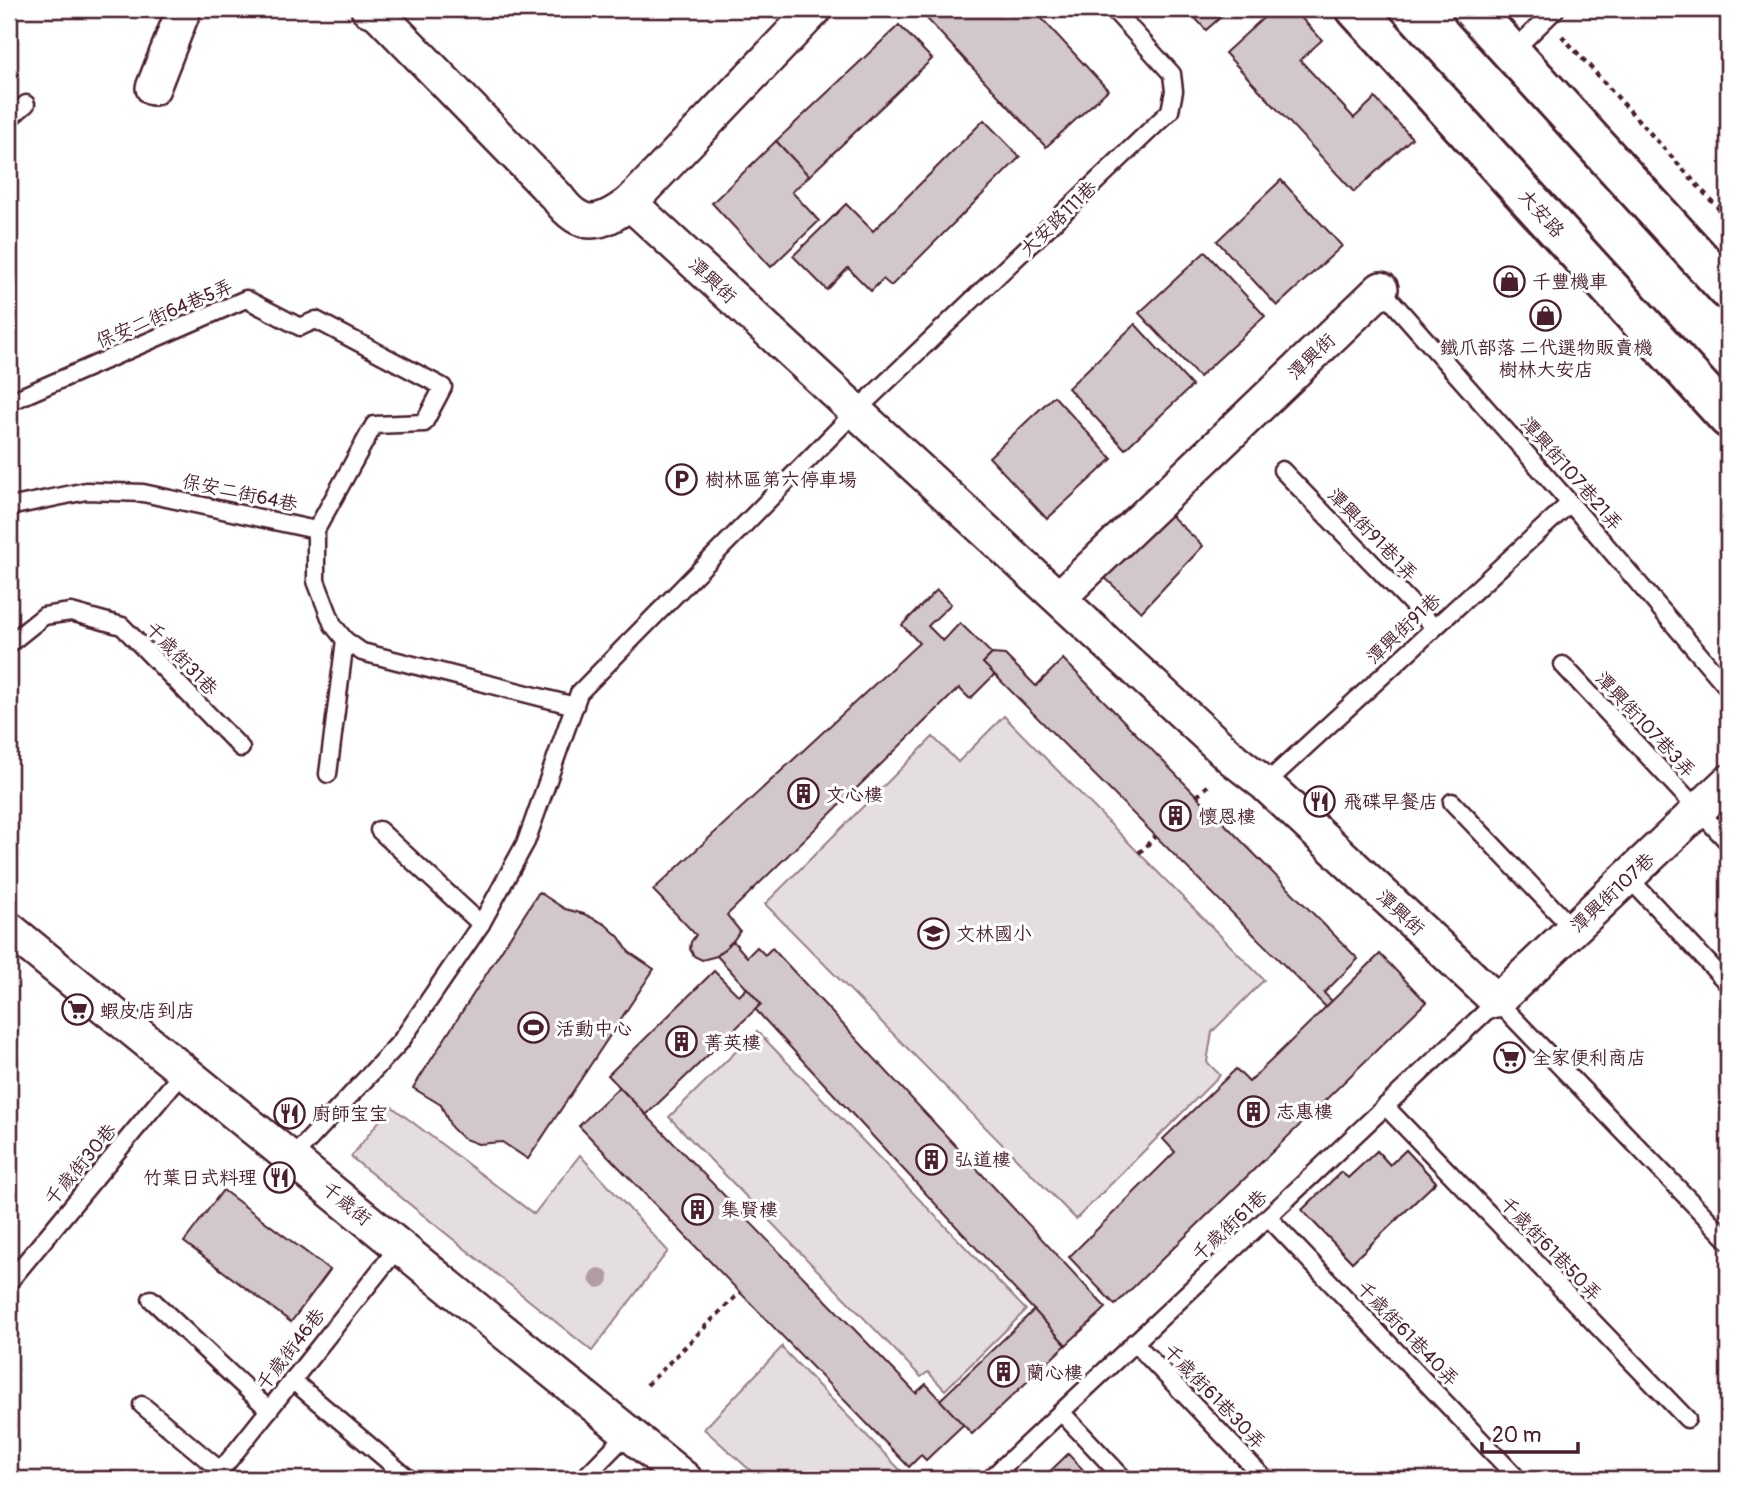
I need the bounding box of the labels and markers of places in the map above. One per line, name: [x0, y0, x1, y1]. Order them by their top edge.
shop icon: 千豐機車: [1492, 264, 1526, 298]
place label: 千豐機車: [1532, 270, 1608, 294]
shop icon: 鐵爪部落 二代選物販賣機 樹林大安店: [1529, 299, 1563, 333]
place label: 鐵爪部落 二代選物販賣機 樹林大安店: [1439, 336, 1653, 382]
parking icon: 樹林區第六停車場: [665, 462, 699, 496]
place label: 樹林區第六停車場: [705, 468, 857, 492]
building icon: 文心樓: [786, 777, 820, 811]
place label: 文心樓: [826, 783, 883, 807]
restaurant icon: 飛碟早餐店: [1303, 784, 1337, 818]
place label: 飛碟早餐店: [1343, 790, 1438, 814]
building icon: 懷恩樓: [1159, 799, 1193, 833]
place label: 懷恩樓: [1199, 805, 1256, 829]
school or university icon: 文林國小: [916, 916, 950, 950]
place label: 文林國小: [956, 922, 1032, 946]
supermarket icon: 蝦皮店到店: [60, 993, 94, 1027]
place label: 蝦皮店到店: [100, 999, 195, 1023]
sports icon: 活動中心: [516, 1011, 550, 1045]
place label: 活動中心: [556, 1017, 632, 1041]
building icon: 菁英樓: [664, 1025, 698, 1059]
place label: 菁英樓: [704, 1031, 761, 1055]
supermarket icon: 全家便利商店: [1492, 1040, 1526, 1074]
place label: 全家便利商店: [1532, 1046, 1646, 1070]
building icon: 志惠樓: [1236, 1094, 1270, 1128]
restaurant icon: 廚師宝宝: [272, 1096, 306, 1130]
place label: 志惠樓: [1276, 1100, 1333, 1124]
place label: 廚師宝宝: [312, 1102, 388, 1126]
building icon: 弘道樓: [914, 1142, 948, 1176]
place label: 弘道樓: [954, 1148, 1011, 1172]
restaurant icon: 竹葉日式料理: [263, 1160, 297, 1194]
place label: 竹葉日式料理: [143, 1166, 257, 1190]
building icon: 集賢樓: [681, 1192, 715, 1226]
place label: 集賢樓: [721, 1198, 778, 1222]
building icon: 蘭心樓: [986, 1355, 1020, 1389]
place label: 蘭心樓: [1026, 1361, 1083, 1385]

